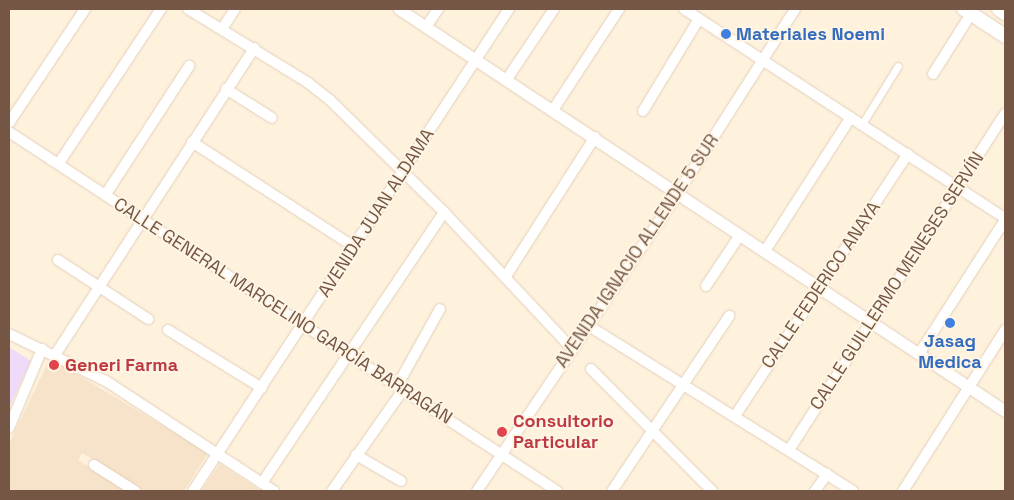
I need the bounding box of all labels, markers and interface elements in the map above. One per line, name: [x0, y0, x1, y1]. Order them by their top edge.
place label: Materiales Noemi: [736, 23, 885, 45]
marker: Materiales Noemi: [720, 28, 732, 40]
street label: AVENIDA JUAN ALDAMA: [313, 124, 439, 302]
street label: AVENIDA IGNACIO ALLENDE 5 SUR: [551, 130, 723, 372]
street label: CALLE GUILLERMO MENESES SERVÍN: [805, 148, 989, 414]
street label: CALLE GENERAL MARCELINO GARCÍA BARRAGÁN: [109, 193, 457, 429]
street label: CALLE FEDERICO ANAYA: [757, 197, 885, 373]
marker: Jasag Medica: [944, 317, 956, 329]
place label: Jasag Medica: [918, 331, 982, 374]
place label: Generi Farma: [65, 354, 178, 376]
marker: Generi Farma: [47, 358, 61, 372]
place label: Consultorio Particular: [513, 411, 614, 454]
marker: Consultorio Particular: [495, 425, 509, 439]

